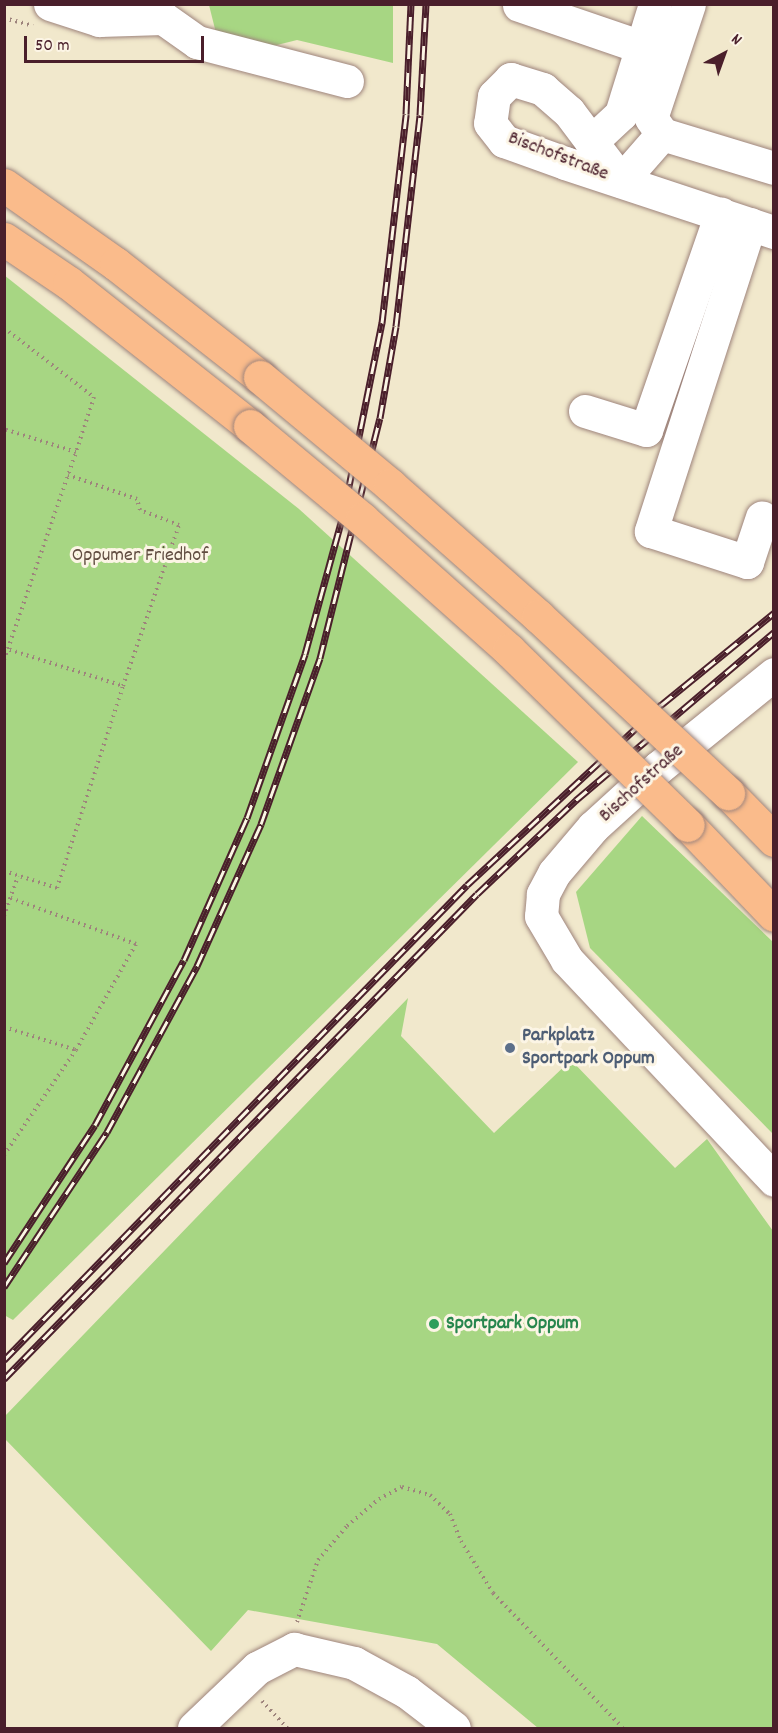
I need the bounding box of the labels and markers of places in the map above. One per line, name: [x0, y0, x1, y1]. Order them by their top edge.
place label: Parkplatz Sportpark Oppum: [522, 1024, 655, 1071]
marker: Parkplatz Sportpark Oppum: [503, 1041, 517, 1055]
place label: Sportpark Oppum: [446, 1312, 579, 1336]
marker: Sportpark Oppum: [427, 1317, 441, 1331]

